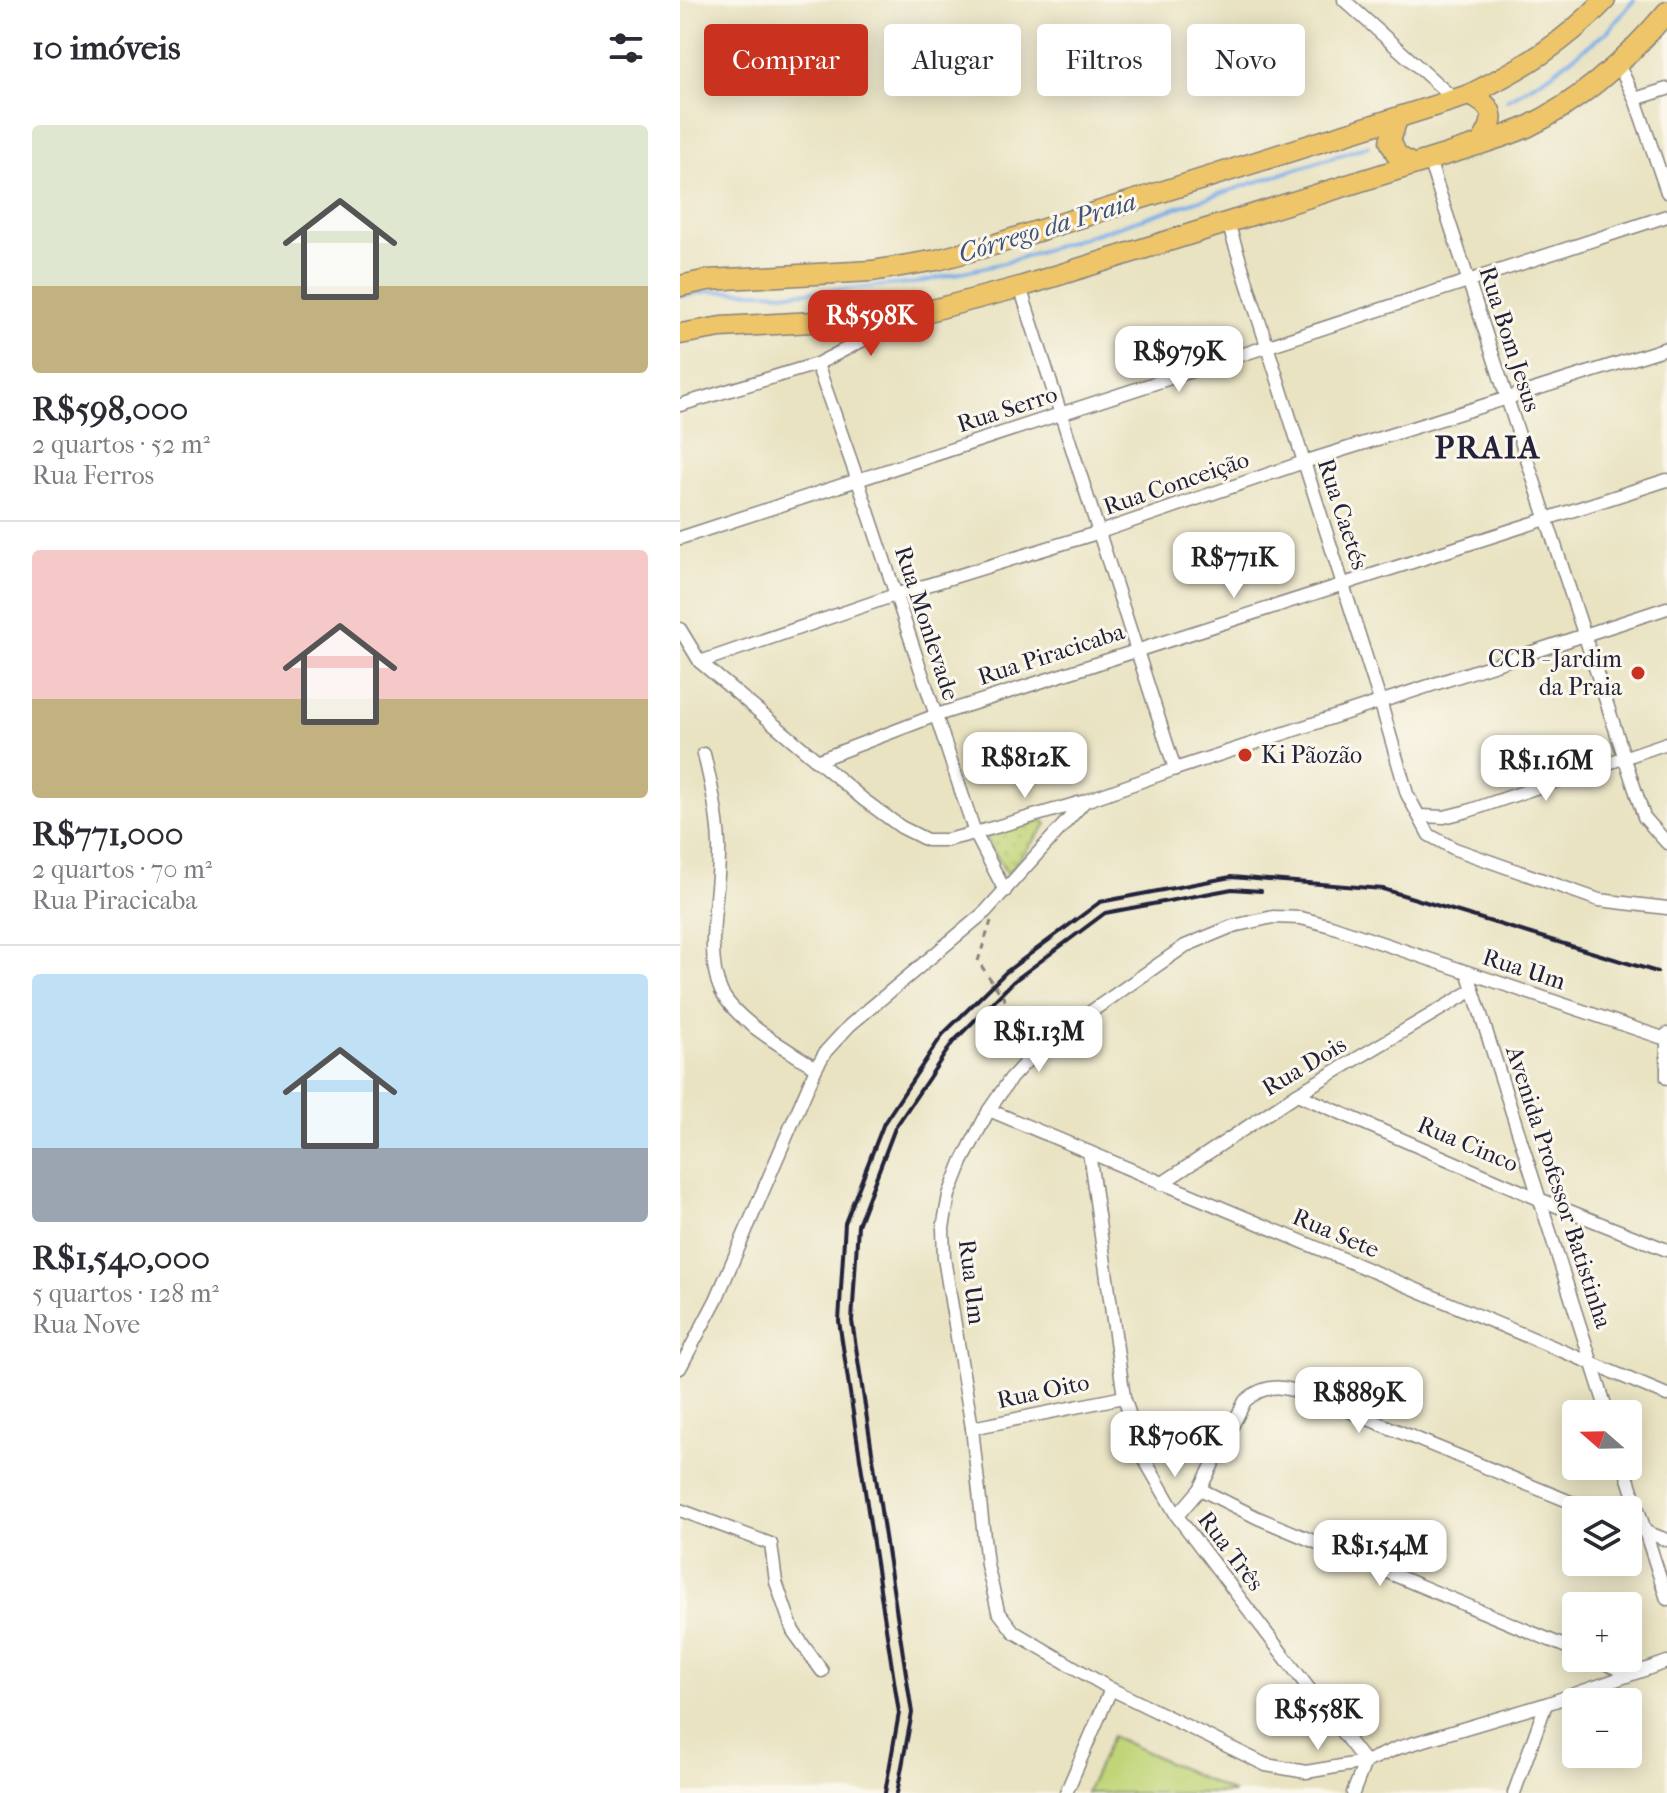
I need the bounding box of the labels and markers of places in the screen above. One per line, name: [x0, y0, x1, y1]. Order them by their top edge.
pin: R$598K: [806, 290, 936, 358]
pin: R$979K: [1114, 326, 1244, 394]
pin: R$771K: [1169, 532, 1299, 600]
place label: CCB - Jardim da Praia: [1488, 645, 1623, 701]
marker: CCB - Jardim da Praia: [1629, 664, 1647, 682]
pin: R$812K: [960, 732, 1090, 800]
pin: R$1.16M: [1472, 735, 1620, 803]
place label: Ki Pãozão: [1261, 741, 1362, 769]
marker: Ki Pãozão: [1236, 746, 1254, 764]
pin: R$1.13M: [965, 1006, 1113, 1074]
pin: R$889K: [1294, 1367, 1424, 1435]
pin: R$706K: [1110, 1411, 1240, 1479]
pin: R$1.54M: [1306, 1520, 1454, 1588]
pin: R$558K: [1253, 1684, 1383, 1752]

